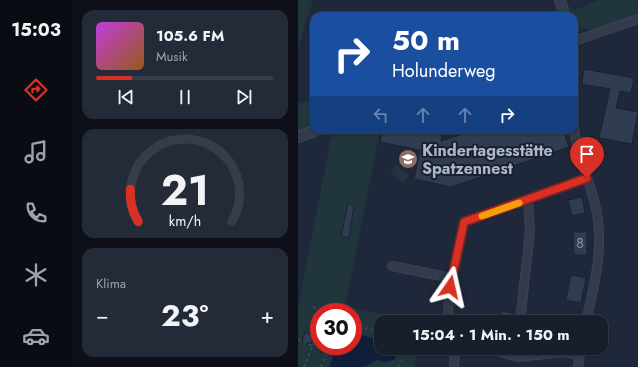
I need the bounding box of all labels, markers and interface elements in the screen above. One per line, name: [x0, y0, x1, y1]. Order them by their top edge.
text: 15:03: [11, 17, 61, 43]
text: 50 m: [392, 20, 460, 61]
text: 105.6 FM: [156, 25, 224, 47]
icon: right: [326, 28, 378, 80]
text: Musik: [156, 47, 188, 66]
text: Holunderweg: [392, 58, 495, 84]
icon: directions: [22, 76, 50, 104]
icon: previous: [115, 86, 137, 108]
icon: pause: [174, 86, 196, 108]
icon: next: [233, 86, 255, 108]
icon: left: [370, 104, 392, 126]
icon: ahead: [412, 104, 434, 126]
icon: ahead: [454, 104, 476, 126]
icon: right: [496, 104, 518, 126]
pin: [570, 137, 604, 178]
icon: music: [22, 138, 50, 166]
place label: Kindertagesstätte Spatzennest: [422, 139, 553, 180]
icon: arrive: [576, 143, 598, 165]
school or university icon: Kindertagesstätte Spatzennest: [397, 148, 419, 170]
text: 21: [161, 159, 209, 220]
icon: phone: [22, 199, 50, 227]
text: km/h: [169, 210, 201, 230]
house number: 8: [576, 233, 584, 253]
icon: climate: [22, 261, 50, 289]
position arrow: [429, 266, 471, 308]
text: Klima: [96, 274, 126, 293]
text: 23°: [161, 294, 208, 337]
text: −: [96, 299, 109, 331]
text: +: [260, 299, 274, 331]
speed limit sign: 30: [310, 303, 362, 355]
icon: car: [22, 322, 50, 350]
text: 15:04 · 1 Min. · 150 m: [412, 324, 570, 346]

